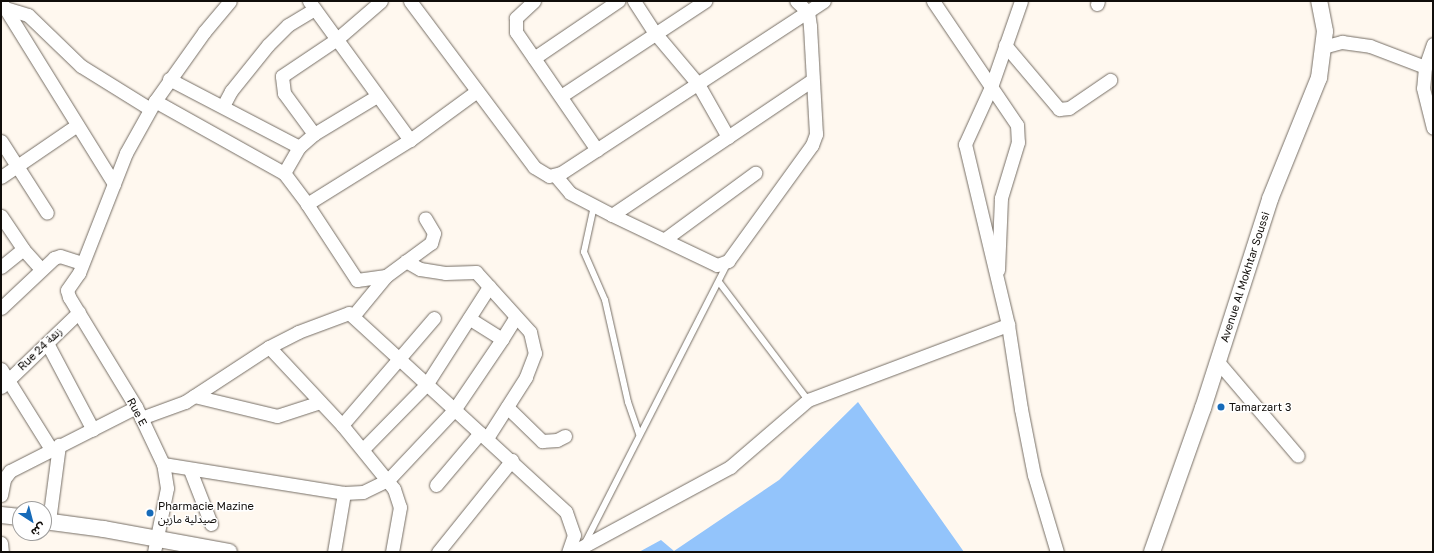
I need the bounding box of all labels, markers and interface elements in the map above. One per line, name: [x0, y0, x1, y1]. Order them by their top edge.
street label: Avenue Al Mokhtar Soussi: [1218, 210, 1272, 344]
street label: Rue 24 زنقة: [15, 325, 65, 373]
street label: Rue E: [124, 396, 150, 428]
place label: Tamarzart 3: [1229, 400, 1291, 414]
marker: Tamarzart 3: [1216, 402, 1226, 412]
place label: Pharmacie Mazine صيدلية مازين: [158, 500, 254, 526]
north arrow: [12, 501, 52, 541]
marker: Pharmacie Mazine صيدلية مازين: [145, 508, 155, 518]
text: ش: [29, 521, 49, 540]

